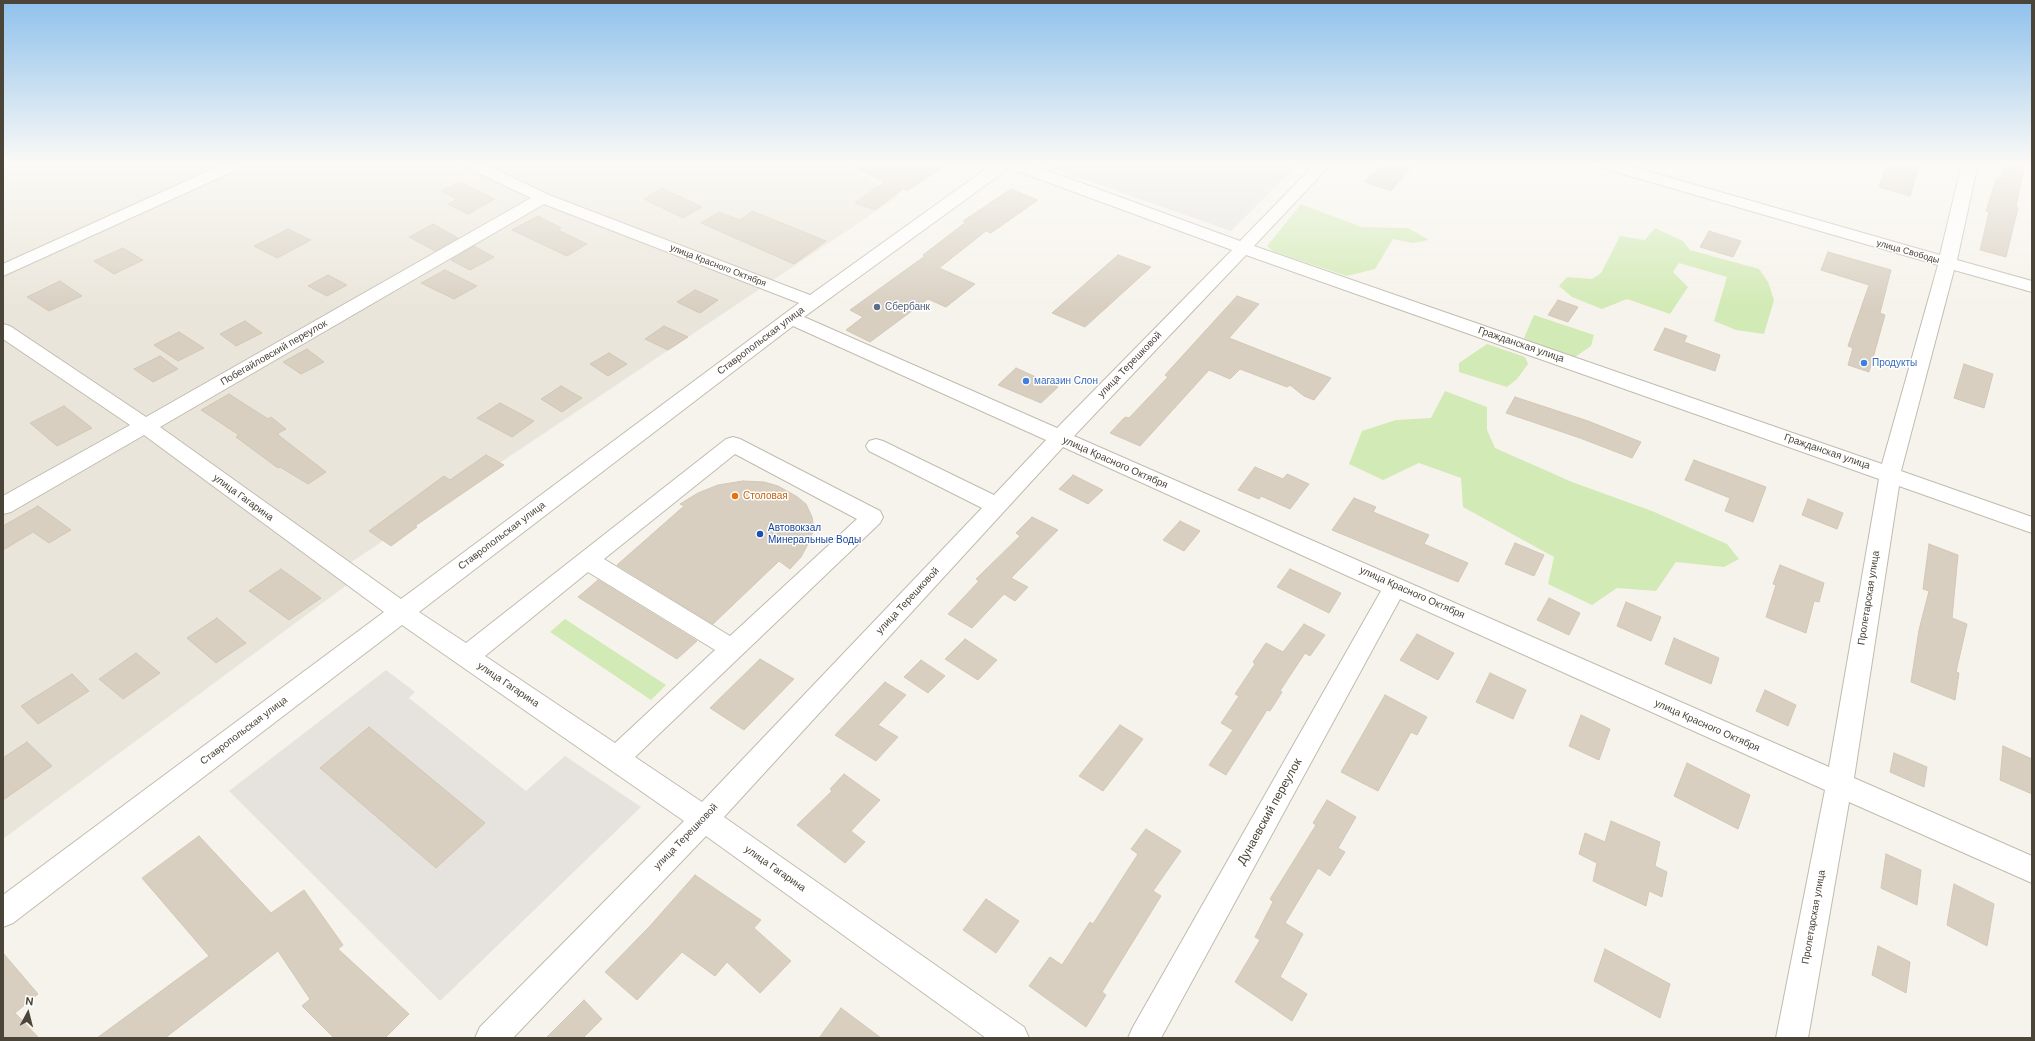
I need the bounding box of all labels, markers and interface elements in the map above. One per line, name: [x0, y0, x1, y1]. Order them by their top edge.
street label: улица Свободы: [1875, 238, 1941, 266]
street label: улица Красного Октября: [668, 243, 768, 289]
place label: Сбербанк: [885, 301, 930, 313]
marker: Сбербанк: [872, 302, 882, 312]
street label: Ставропольская улица: [715, 304, 807, 378]
street label: Побегайловский переулок: [219, 318, 329, 388]
street label: Гражданская улица: [1476, 325, 1566, 365]
street label: улица Терешковой: [1096, 330, 1164, 400]
place label: Продукты: [1872, 357, 1917, 369]
marker: Продукты: [1859, 358, 1869, 368]
place label: магазин Слон: [1034, 375, 1098, 387]
marker: магазин Слон: [1021, 376, 1031, 386]
street label: Гражданская улица: [1782, 432, 1872, 472]
street label: улица Красного Октября: [1061, 434, 1169, 492]
street label: улица Гагарина: [210, 472, 276, 524]
place label: Столовая: [743, 490, 788, 502]
marker: Столовая: [730, 491, 740, 501]
street label: Ставропольская улица: [456, 499, 548, 573]
place label: Автовокзал Минеральные Воды: [768, 522, 861, 546]
marker: Автовокзал Минеральные Воды: [755, 529, 765, 539]
street label: Пролетарская улица: [1856, 550, 1882, 646]
street label: улица Красного Октября: [1358, 564, 1466, 622]
street label: улица Терешковой: [874, 565, 942, 637]
street label: улица Гагарина: [475, 660, 541, 710]
street label: Ставропольская улица: [198, 694, 290, 768]
street label: улица Красного Октября: [1653, 697, 1761, 755]
street label: Дунаевский переулок: [1235, 756, 1305, 868]
street label: улица Терешковой: [652, 802, 720, 872]
street label: улица Гагарина: [742, 843, 808, 895]
street label: Пролетарская улица: [1800, 869, 1828, 965]
north arrow: [8, 993, 48, 1033]
text: N: [25, 994, 34, 1009]

